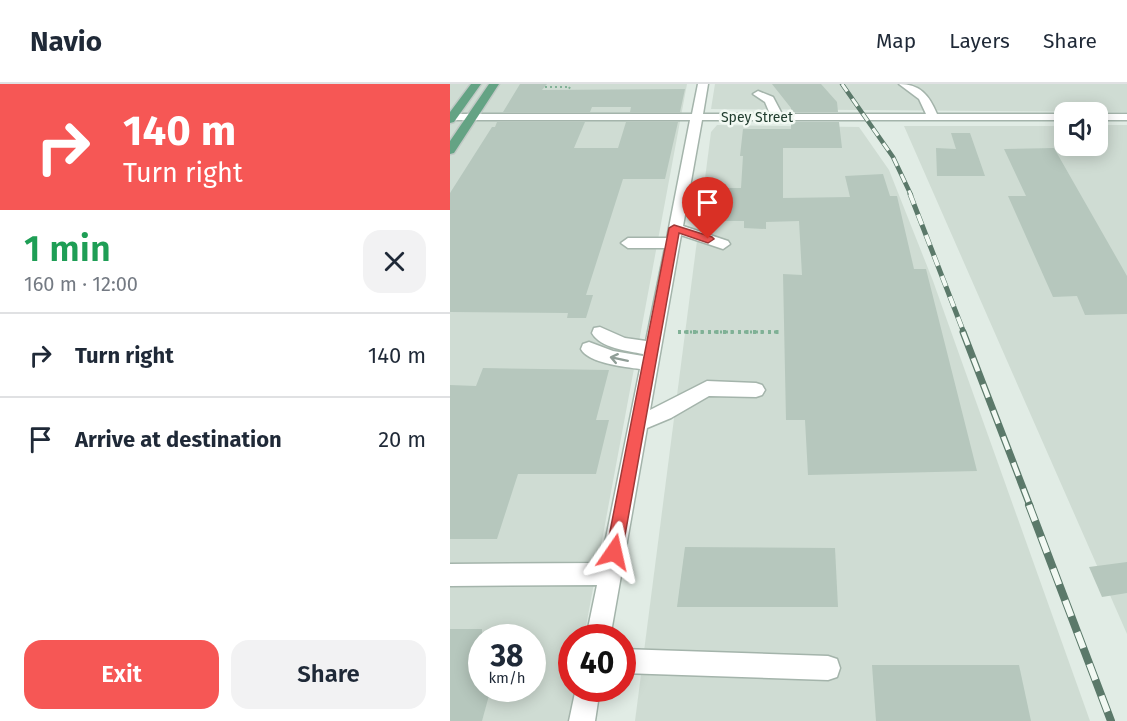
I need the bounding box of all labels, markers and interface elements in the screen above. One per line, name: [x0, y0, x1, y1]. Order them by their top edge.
text: Navio: [30, 25, 102, 58]
text: Map: [876, 28, 916, 54]
text: Layers: [949, 28, 1010, 54]
text: Share: [1043, 28, 1097, 54]
map controls: [1054, 102, 1108, 156]
button: sound: [1054, 102, 1108, 156]
text: 140 m: [123, 106, 236, 156]
icon: right: [24, 108, 102, 186]
street label: Spey Street: [721, 109, 794, 126]
text: Turn right: [123, 157, 243, 189]
pin: [682, 177, 733, 239]
icon: arrive: [691, 186, 724, 219]
text: 1 min: [24, 227, 111, 271]
button: close: [363, 230, 426, 293]
text: 160 m · 12:00: [24, 272, 138, 296]
icon: right: [24, 339, 57, 372]
text: Turn right: [75, 342, 174, 369]
text: 140 m: [368, 342, 426, 369]
one-way arrow: [610, 353, 629, 364]
icon: arrive: [24, 423, 57, 456]
text: Arrive at destination: [75, 426, 282, 453]
text: 20 m: [378, 426, 426, 453]
position arrow: [582, 520, 646, 584]
speed limit sign: 40: [558, 624, 636, 702]
text: 38: [490, 638, 524, 674]
button: Exit: [24, 640, 219, 709]
button: Share: [231, 640, 426, 709]
text: km/h: [488, 669, 526, 687]

